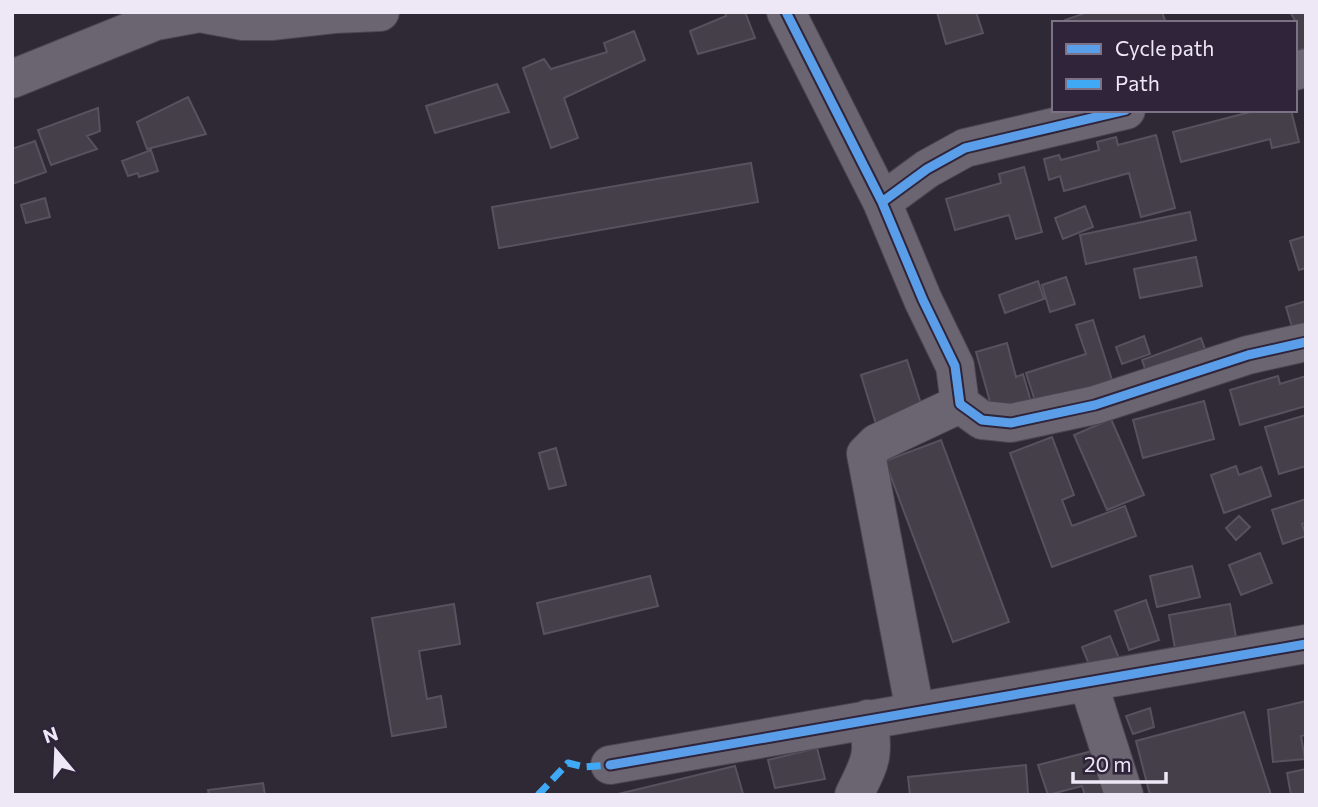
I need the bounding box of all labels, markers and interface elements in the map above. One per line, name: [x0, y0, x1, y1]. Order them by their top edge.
legend: [1052, 21, 1297, 112]
text: Cycle path: [1115, 35, 1214, 60]
text: Path: [1115, 70, 1160, 95]
north arrow: [21, 716, 91, 786]
text: N: [40, 721, 61, 748]
scale bar: [1073, 740, 1166, 784]
text: 20 m: [1084, 751, 1132, 776]

